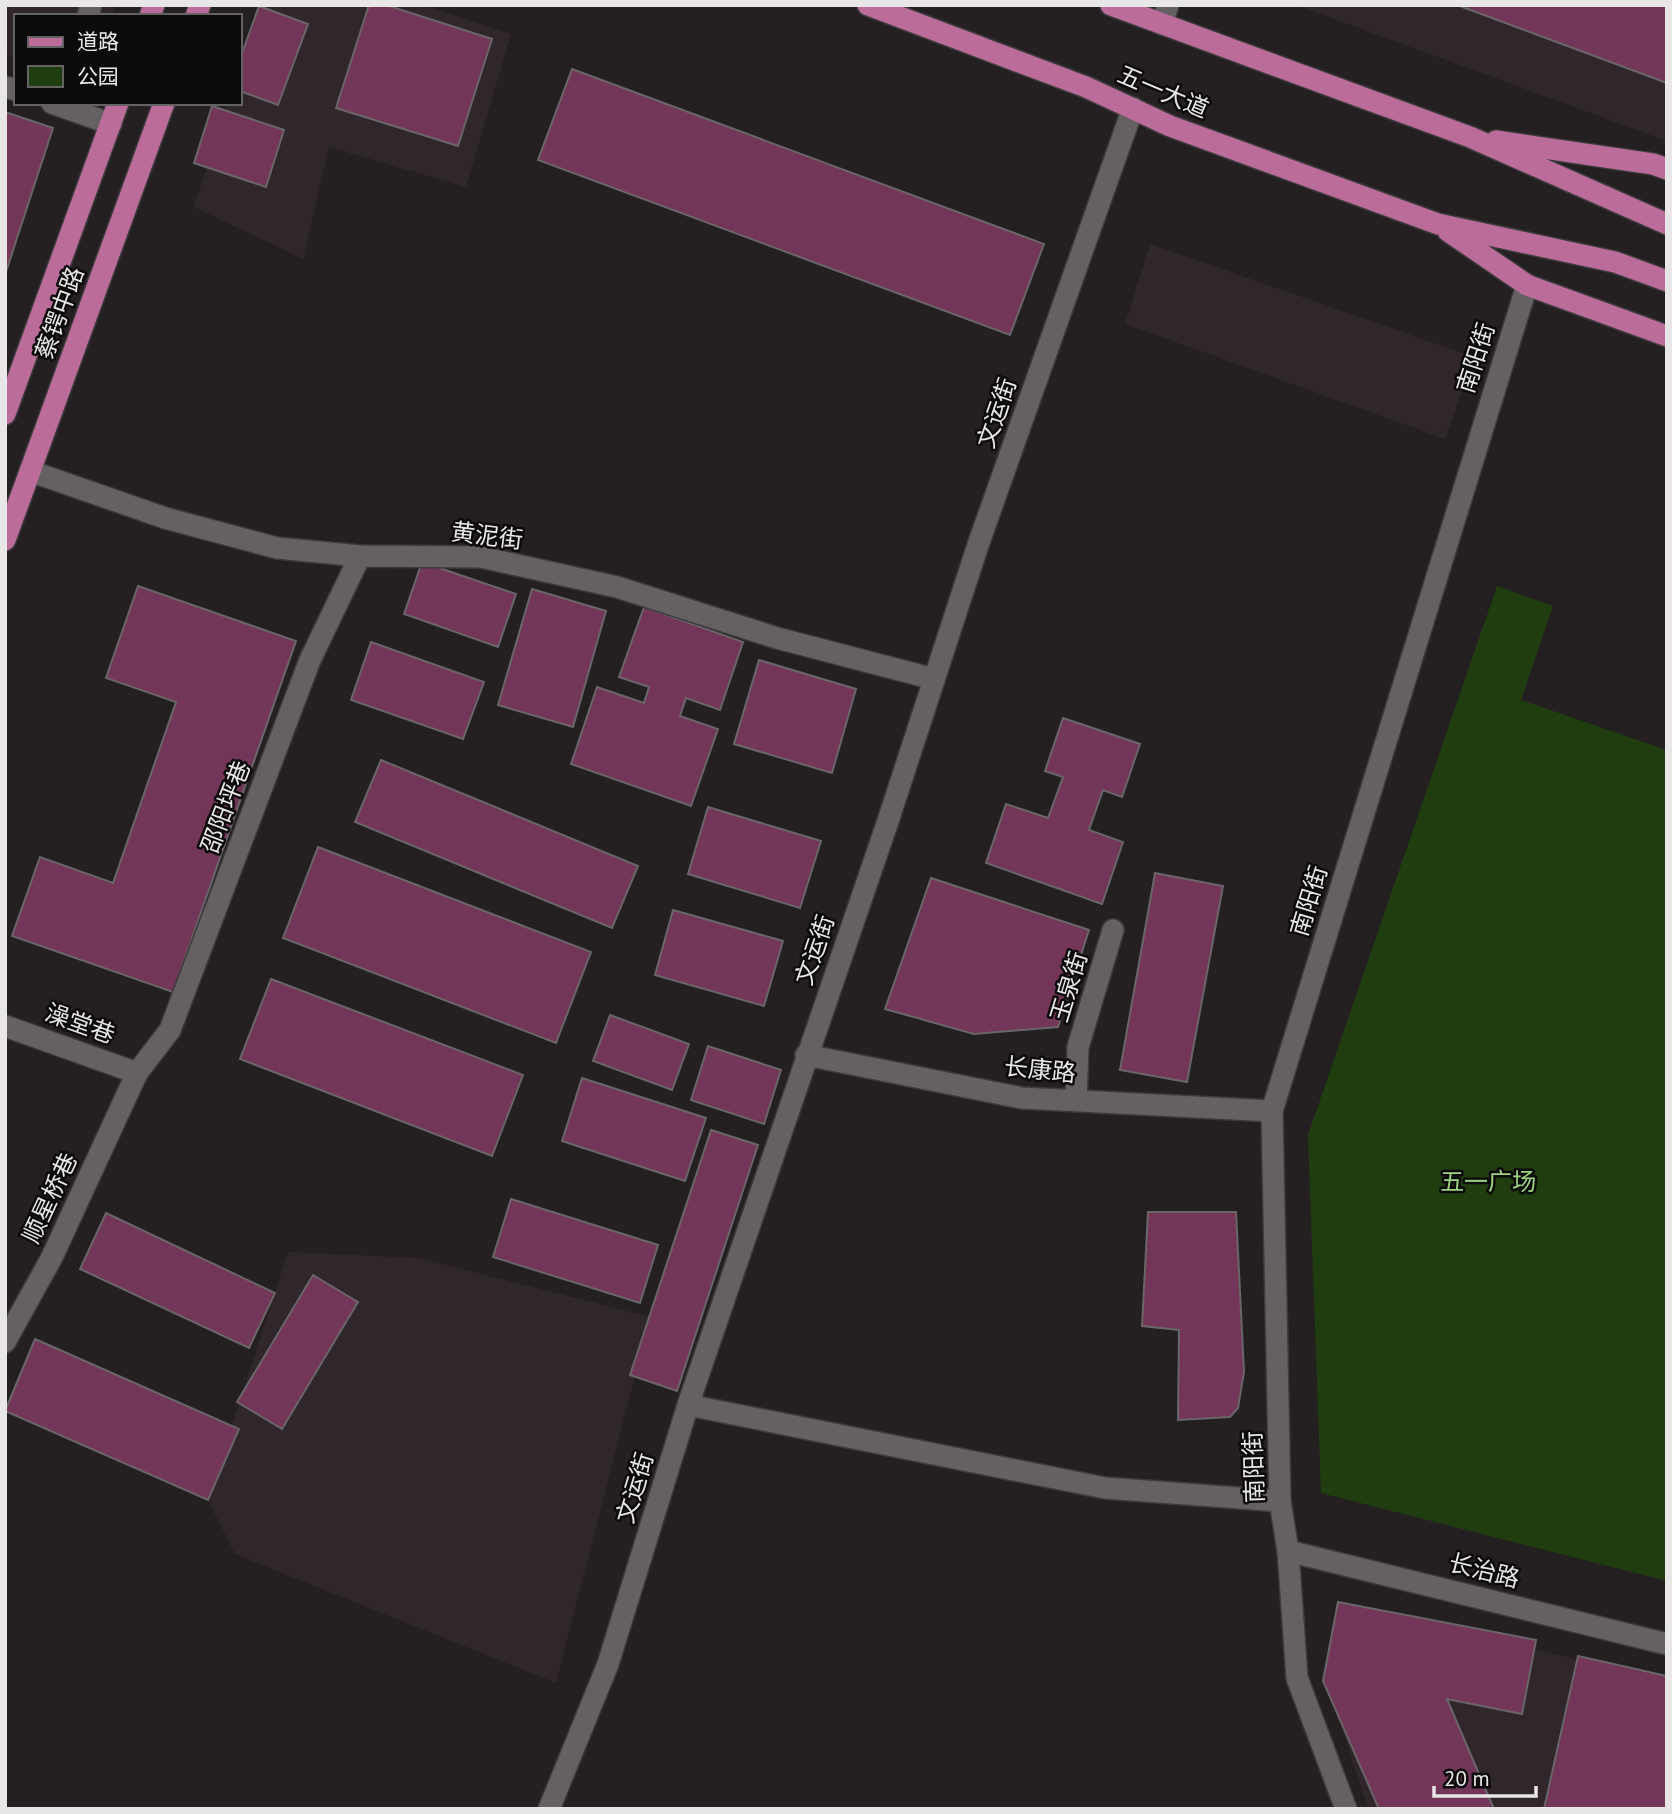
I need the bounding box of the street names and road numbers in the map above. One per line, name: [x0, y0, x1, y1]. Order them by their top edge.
street label: 五一大道: [1113, 59, 1213, 125]
street label: 蔡锷中路: [29, 262, 91, 363]
street label: 南阳街: [1450, 319, 1501, 397]
street label: 文运街: [970, 374, 1023, 452]
street label: 黄泥街: [449, 516, 525, 555]
street label: 邵阳坪巷: [194, 756, 257, 857]
street label: 南阳街: [1283, 862, 1334, 940]
street label: 文运街: [788, 911, 841, 989]
street label: 玉泉街: [1043, 948, 1094, 1026]
street label: 澡堂巷: [41, 997, 119, 1050]
street label: 长康路: [1003, 1050, 1077, 1089]
street label: 顺星桥巷: [15, 1148, 84, 1248]
street label: 南阳街: [1237, 1430, 1270, 1504]
street label: 文运街: [609, 1449, 660, 1527]
street label: 长治路: [1445, 1547, 1523, 1594]

